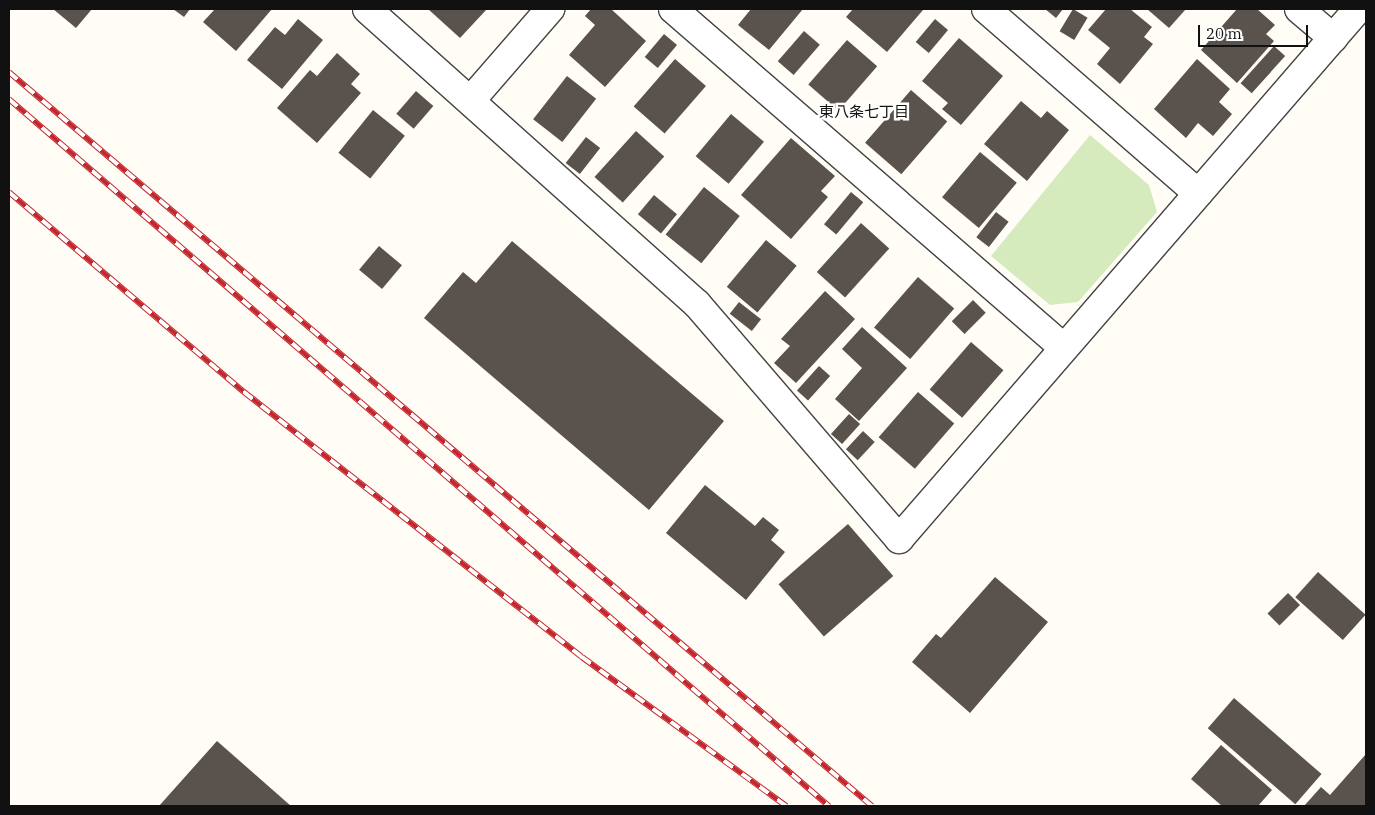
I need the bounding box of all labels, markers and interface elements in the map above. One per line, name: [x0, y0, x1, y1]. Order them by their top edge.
scale bar: [1200, 15, 1310, 47]
text: 20 m: [1206, 24, 1242, 43]
district label: 東八条七丁目: [819, 103, 909, 121]

